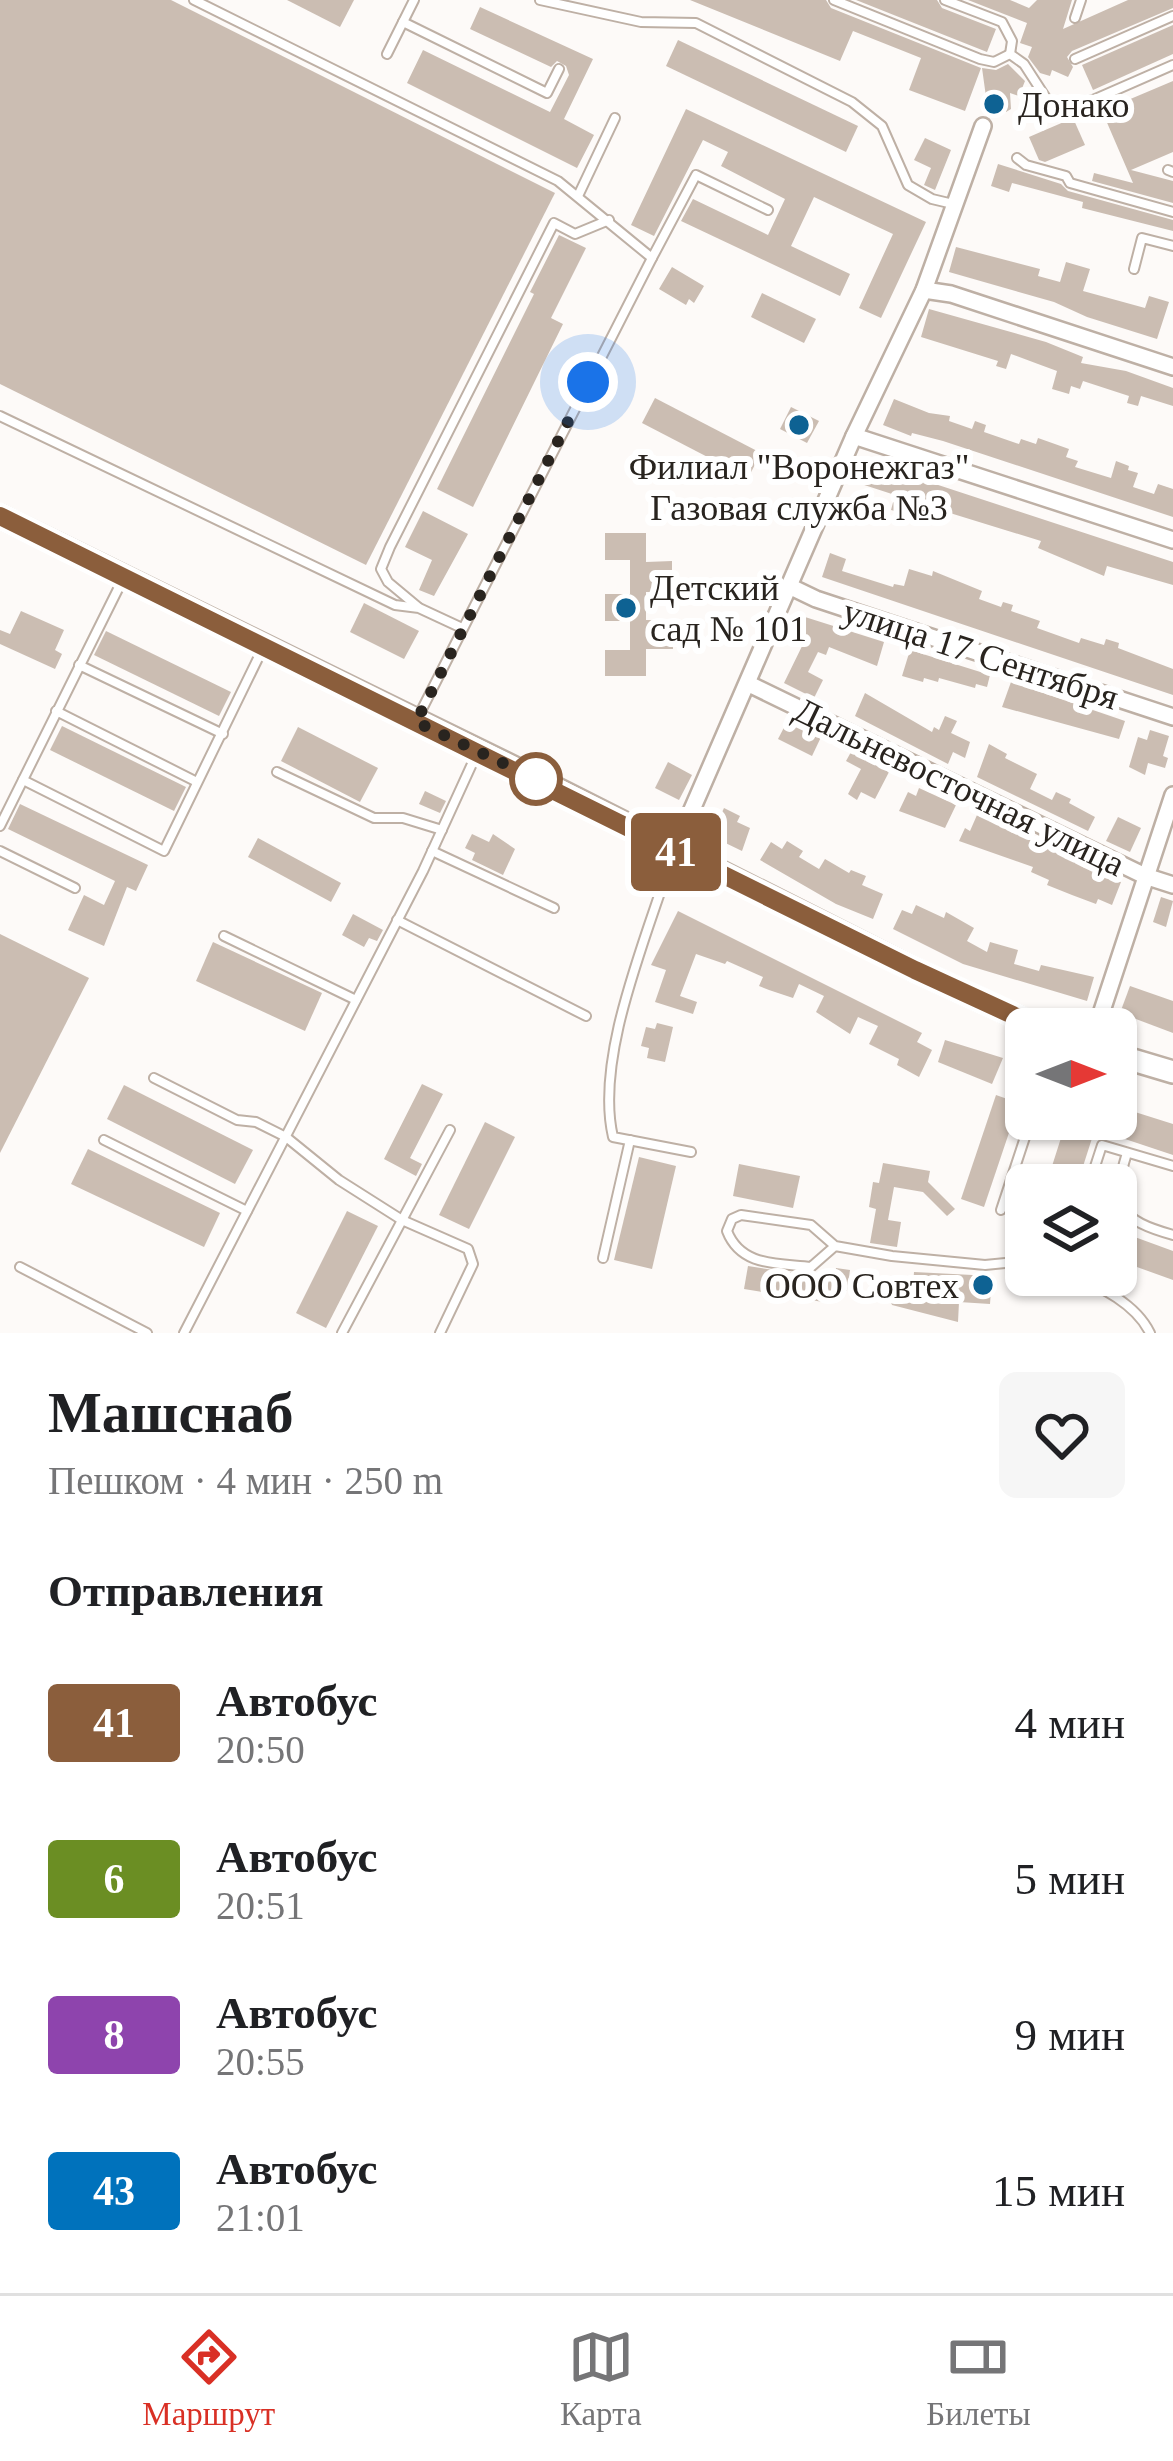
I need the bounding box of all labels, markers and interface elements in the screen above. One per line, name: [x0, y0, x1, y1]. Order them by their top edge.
place label: Донако: [1018, 85, 1129, 125]
marker: Донако: [981, 91, 1007, 117]
your location: [558, 352, 618, 412]
marker: Филиал "Воронежгаз" Газовая служба №3: [786, 412, 812, 438]
place label: Филиал "Воронежгаз" Газовая служба №3: [629, 447, 969, 528]
place label: Детский сад № 101: [650, 568, 807, 649]
street label: улица 17 Сентября: [838, 591, 1123, 717]
marker: Детский сад № 101: [613, 595, 639, 621]
street label: Дальневосточная улица: [788, 690, 1131, 884]
unlabelled marker: [511, 754, 561, 804]
line badge: 41: [622, 813, 730, 891]
text: 41: [655, 829, 697, 875]
north arrow: [1005, 1008, 1137, 1140]
map controls: [1005, 1008, 1137, 1296]
button: layers: [1005, 1164, 1137, 1296]
place label: ООО Совтех: [765, 1266, 959, 1306]
marker: ООО Совтех: [970, 1272, 996, 1298]
button: heart: [999, 1372, 1125, 1498]
text: Машснаб: [48, 1381, 294, 1444]
text: Пешком · 4 мин · 250 m: [48, 1459, 443, 1502]
text: Отправления: [48, 1566, 324, 1616]
text: Автобус: [216, 1676, 378, 1726]
text: 4 мин: [1015, 1698, 1125, 1748]
text: 41: [93, 1700, 135, 1746]
text: 20:50: [216, 1728, 305, 1771]
text: Автобус: [216, 1832, 378, 1882]
text: 5 мин: [1015, 1854, 1125, 1904]
text: 6: [104, 1856, 125, 1902]
text: 20:51: [216, 1884, 305, 1927]
text: Автобус: [216, 1988, 378, 2038]
text: 9 мин: [1015, 2010, 1125, 2060]
text: 8: [104, 2012, 125, 2058]
text: 20:55: [216, 2040, 305, 2083]
text: Автобус: [216, 2144, 378, 2194]
text: 15 мин: [992, 2166, 1125, 2216]
text: 43: [93, 2168, 135, 2214]
text: 21:01: [216, 2196, 305, 2239]
tab: Маршрут: [142, 2324, 275, 2433]
tab: Карта: [560, 2324, 642, 2433]
tab: Билеты: [926, 2324, 1031, 2433]

